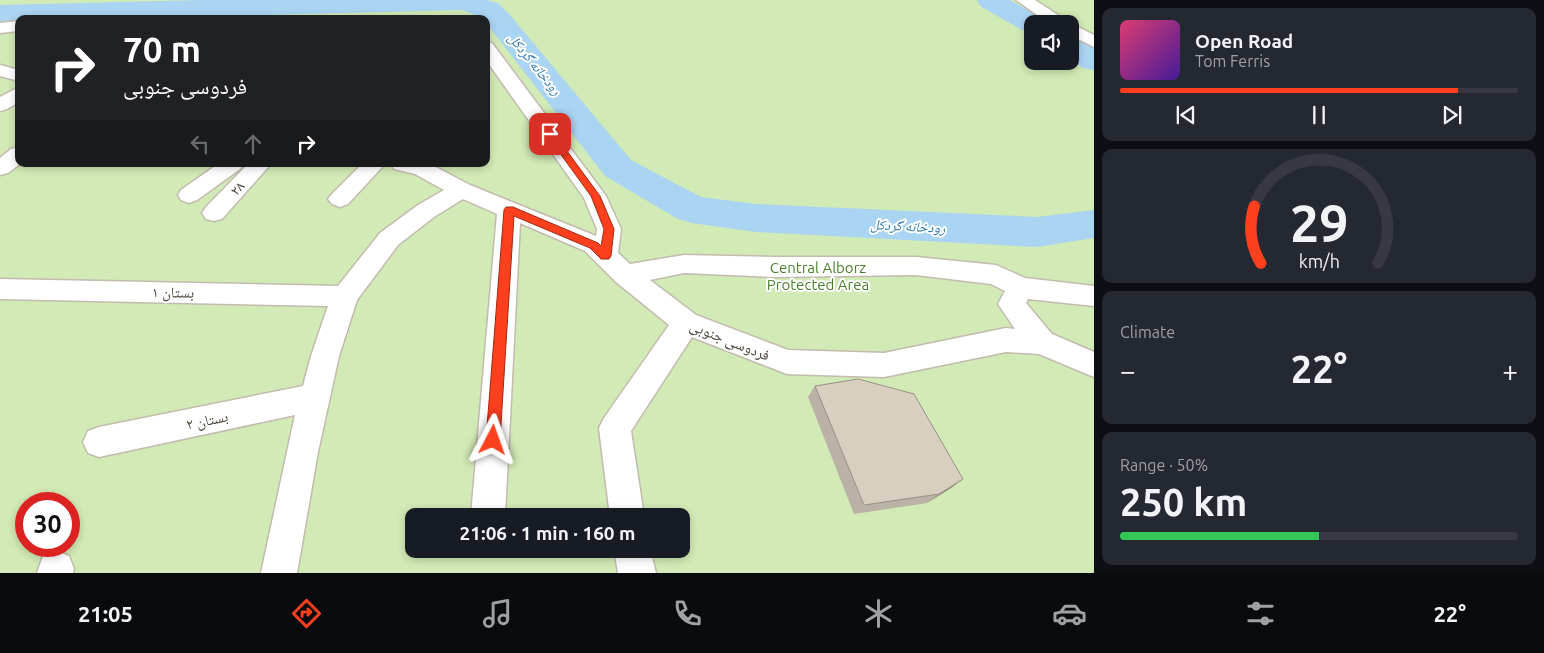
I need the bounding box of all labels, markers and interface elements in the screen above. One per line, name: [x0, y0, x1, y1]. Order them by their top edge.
map controls: [1024, 15, 1079, 70]
button: sound: [1024, 15, 1079, 70]
text: 70 m: [123, 29, 201, 69]
water label: رودخانه گردکل: [504, 30, 565, 99]
text: Open Road: [1195, 30, 1293, 52]
icon: right: [40, 35, 105, 100]
text: Tom Ferris: [1195, 52, 1270, 70]
text: فردوسی جنوبی: [123, 73, 247, 98]
icon: previous: [1172, 101, 1200, 129]
icon: pause: [1305, 101, 1333, 129]
icon: next: [1438, 101, 1466, 129]
pin: [529, 113, 571, 155]
icon: arrive: [536, 120, 564, 148]
icon: left: [186, 130, 214, 158]
icon: ahead: [239, 130, 267, 158]
icon: right: [292, 130, 320, 158]
street label: ۲۸: [226, 177, 248, 199]
text: 29: [1290, 194, 1348, 252]
water label: رودخانه گردکل: [870, 216, 946, 237]
text: km/h: [1298, 251, 1340, 271]
park label: Central Alborz Protected Area: [767, 259, 869, 293]
street label: بستان ۱: [152, 283, 194, 303]
street label: فردوسی جنوبی: [687, 316, 772, 366]
text: Climate: [1120, 323, 1175, 341]
text: 22°: [1291, 348, 1347, 390]
text: −: [1120, 355, 1136, 386]
text: +: [1502, 355, 1518, 386]
street label: بستان ۲: [185, 407, 230, 435]
position arrow: [466, 413, 518, 465]
text: Range · 50%: [1120, 456, 1208, 474]
text: 250 km: [1120, 481, 1247, 523]
speed limit sign: 30: [15, 492, 80, 557]
text: 21:06 · 1 min · 160 m: [460, 522, 635, 544]
icon: directions: [289, 596, 324, 631]
icon: music: [480, 596, 515, 631]
icon: phone: [670, 596, 705, 631]
icon: climate: [861, 596, 896, 631]
icon: car: [1052, 596, 1087, 631]
icon: filters: [1243, 596, 1278, 631]
text: 21:05: [78, 601, 133, 626]
text: 22°: [1433, 601, 1466, 626]

